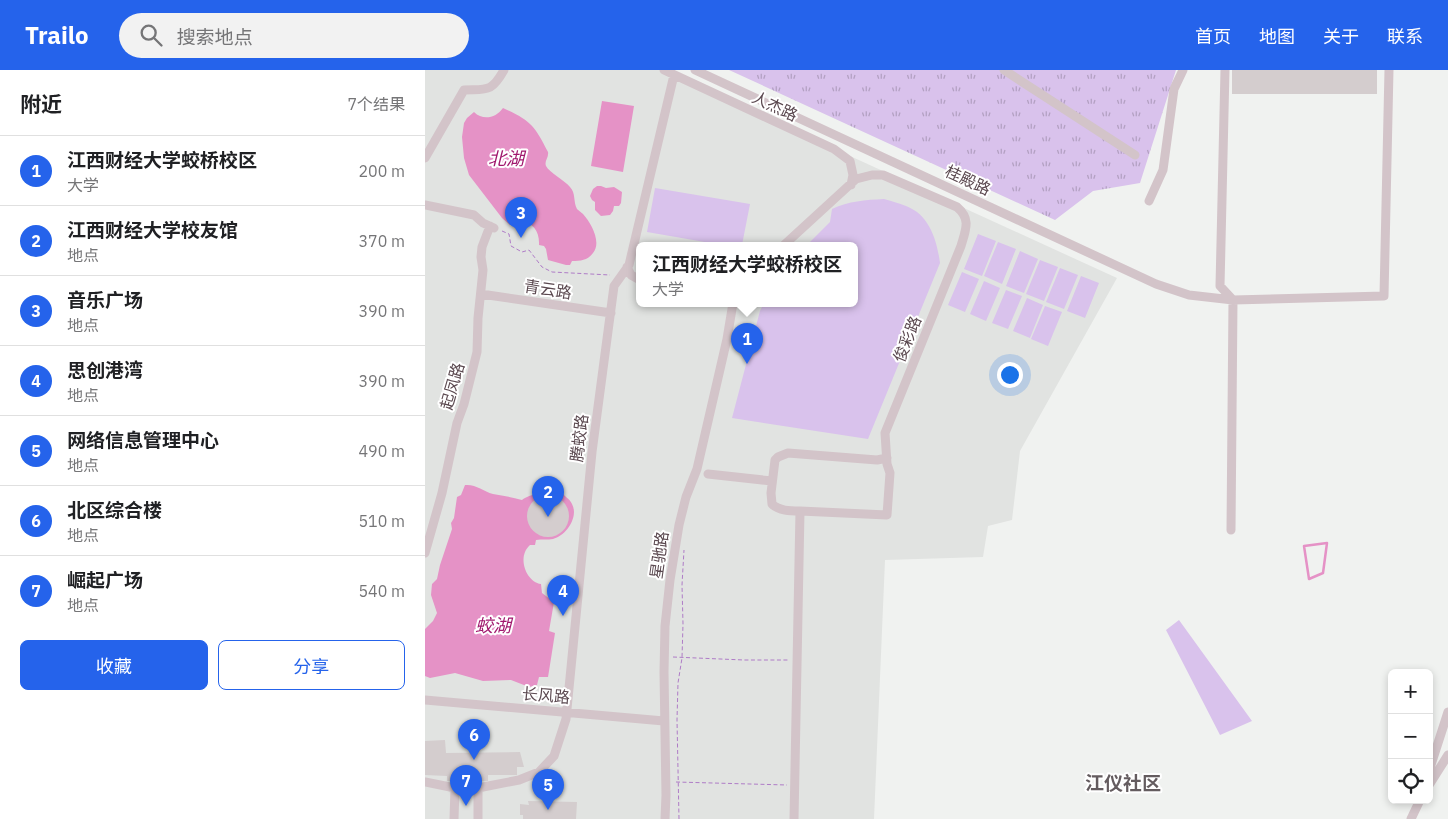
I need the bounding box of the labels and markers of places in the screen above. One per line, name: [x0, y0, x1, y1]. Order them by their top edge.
pin: 3: [505, 197, 537, 238]
pin: 1: [731, 323, 763, 364]
pin: 2: [532, 476, 564, 517]
pin: 4: [547, 575, 579, 616]
pin: 6: [458, 719, 490, 760]
pin: 7: [450, 765, 482, 806]
pin: 5: [532, 769, 564, 810]

